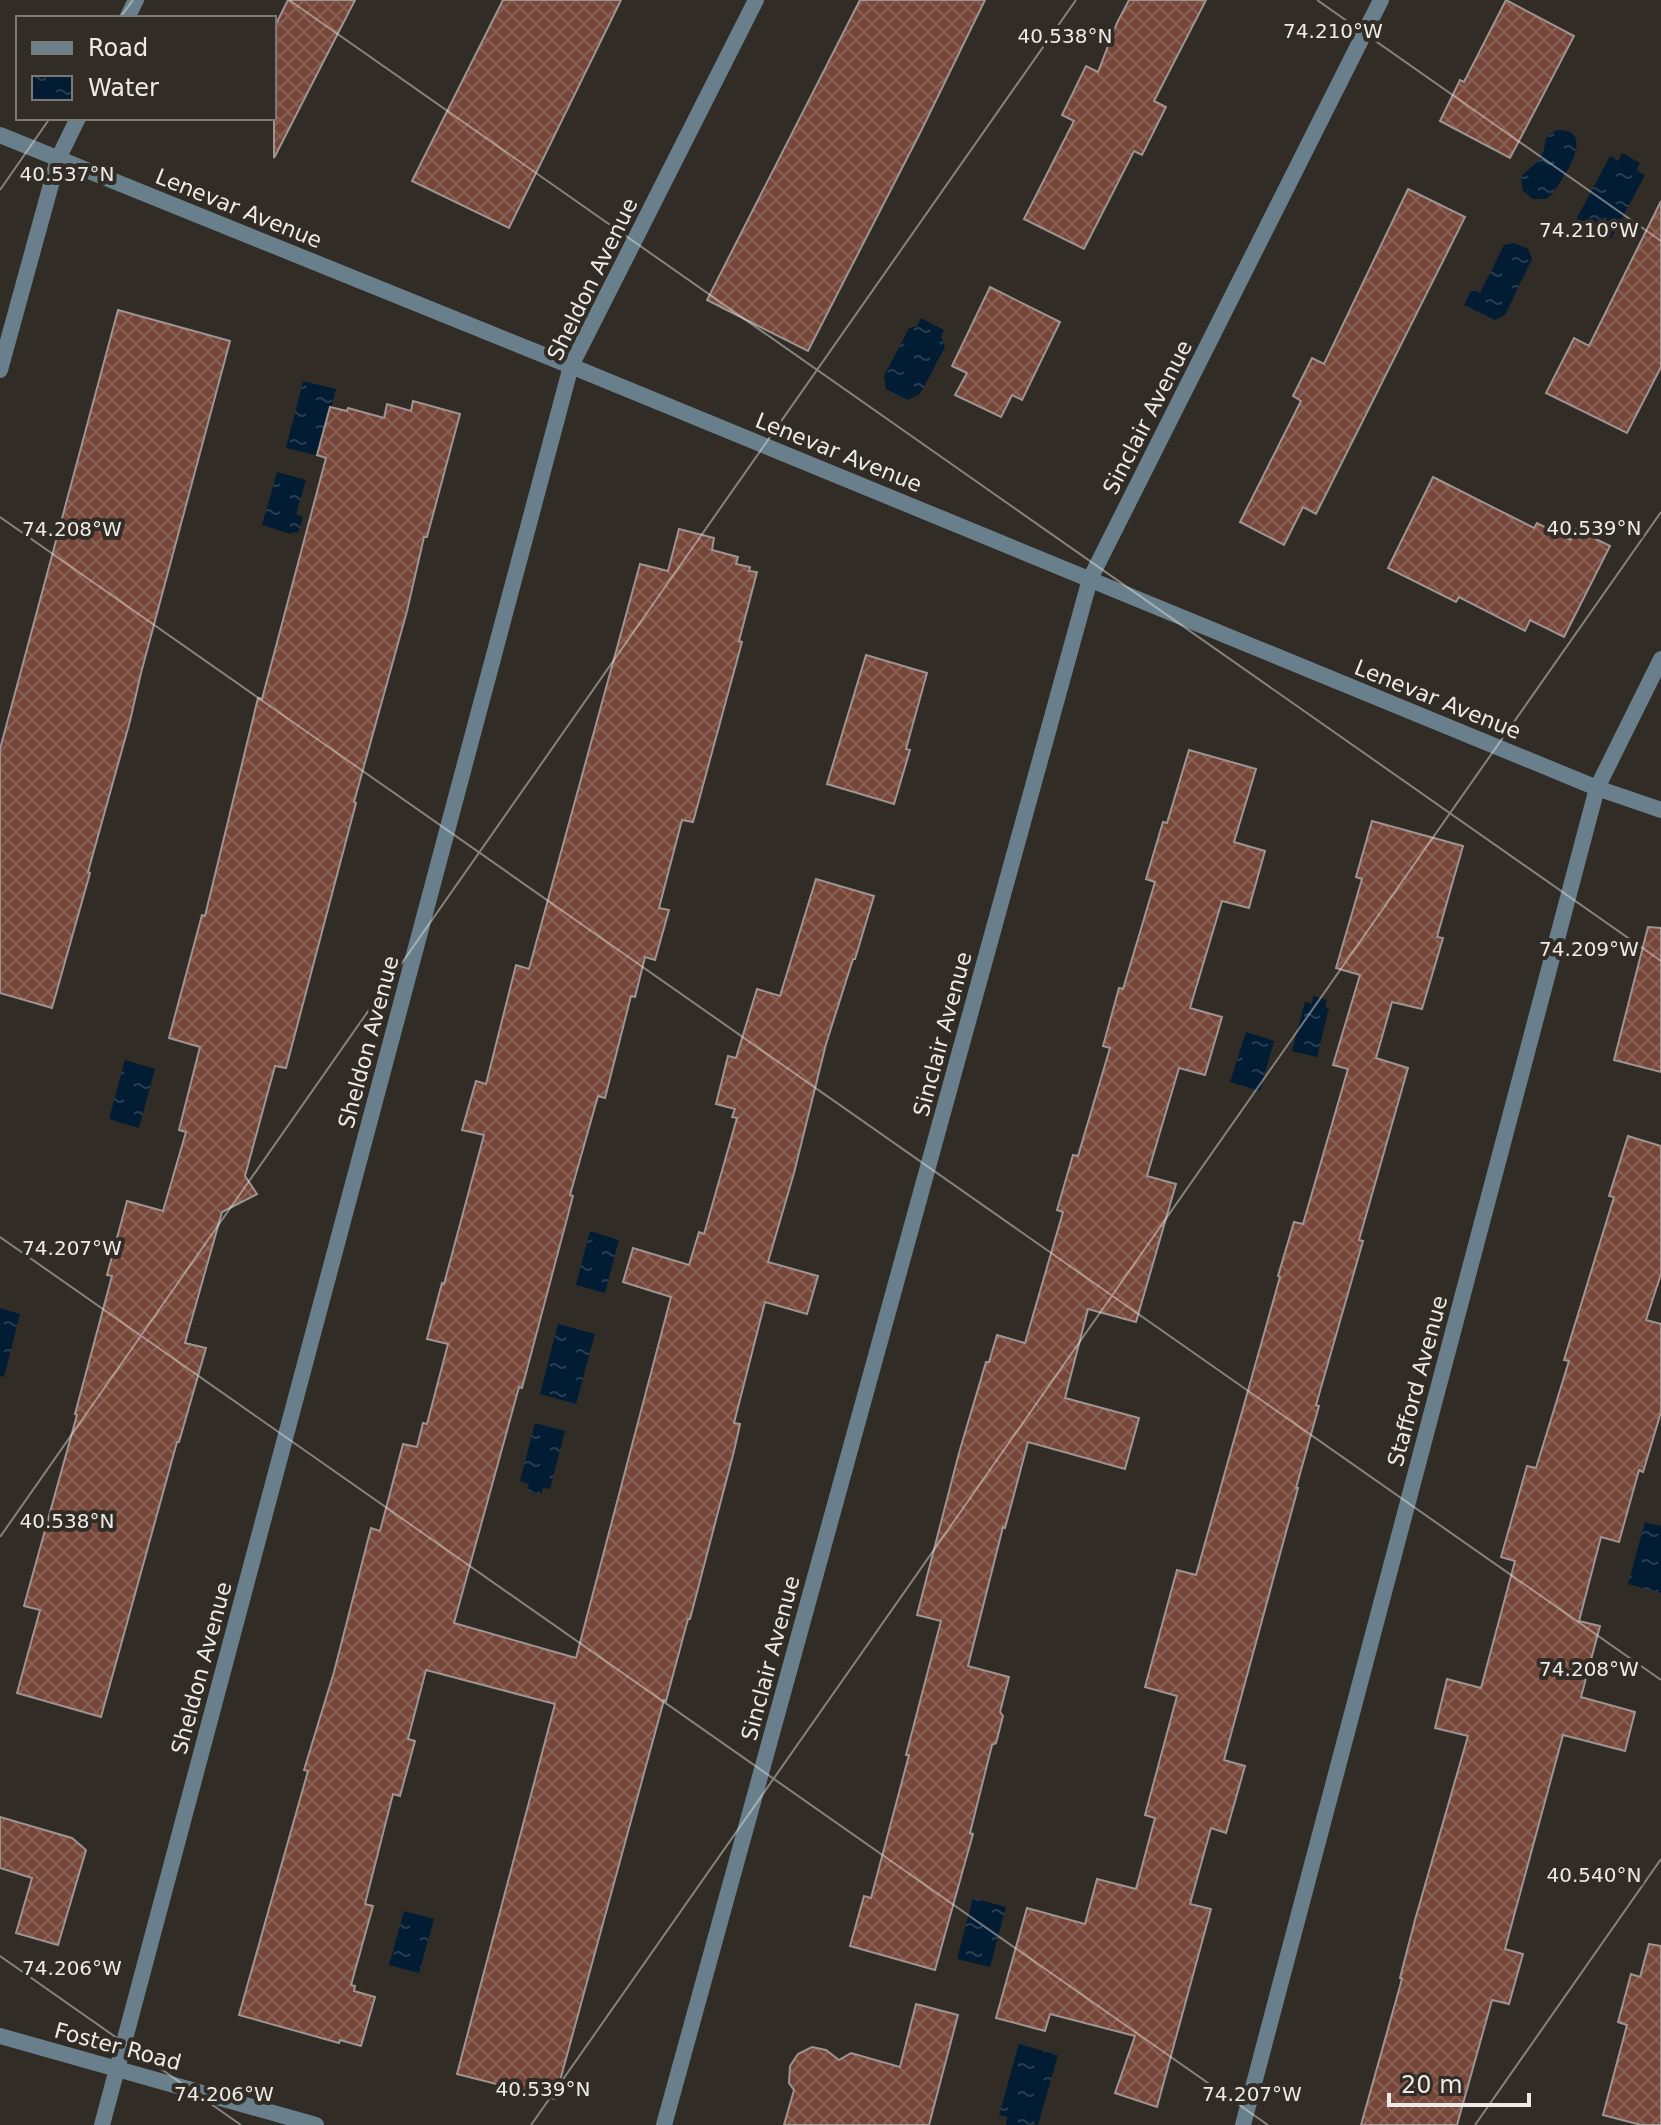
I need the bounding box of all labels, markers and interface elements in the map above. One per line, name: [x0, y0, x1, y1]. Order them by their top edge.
legend: [16, 16, 276, 120]
text: 74.210°W: [1283, 19, 1383, 43]
text: 40.538°N: [1018, 24, 1112, 48]
text: Road: [88, 34, 148, 62]
text: Water: [88, 74, 159, 102]
text: 40.537°N: [20, 162, 114, 186]
street label: Lenevar Avenue: [152, 164, 326, 253]
street label: Sheldon Avenue: [542, 194, 643, 365]
text: 74.210°W: [1539, 218, 1639, 242]
street label: Sinclair Avenue: [1098, 336, 1197, 498]
street label: Lenevar Avenue: [752, 408, 926, 497]
text: 40.539°N: [1547, 516, 1641, 540]
text: 74.208°W: [22, 517, 122, 541]
street label: Lenevar Avenue: [1351, 655, 1525, 744]
text: 74.209°W: [1539, 937, 1639, 961]
street label: Sinclair Avenue: [908, 949, 977, 1119]
street label: Sheldon Avenue: [333, 953, 404, 1131]
text: 74.207°W: [22, 1236, 122, 1260]
street label: Stafford Avenue: [1383, 1293, 1452, 1469]
text: 40.538°N: [20, 1509, 114, 1533]
street label: Sinclair Avenue: [736, 1573, 805, 1743]
street label: Sheldon Avenue: [166, 1579, 237, 1757]
text: 74.208°W: [1539, 1657, 1639, 1681]
text: 40.540°N: [1547, 1863, 1641, 1887]
text: 74.206°W: [22, 1956, 122, 1980]
street label: Foster Road: [52, 2018, 184, 2075]
scale bar: [1389, 2057, 1529, 2107]
text: 20 m: [1401, 2071, 1463, 2099]
text: 40.539°N: [496, 2077, 590, 2101]
text: 74.206°W: [174, 2082, 274, 2106]
text: 74.207°W: [1202, 2082, 1302, 2106]

